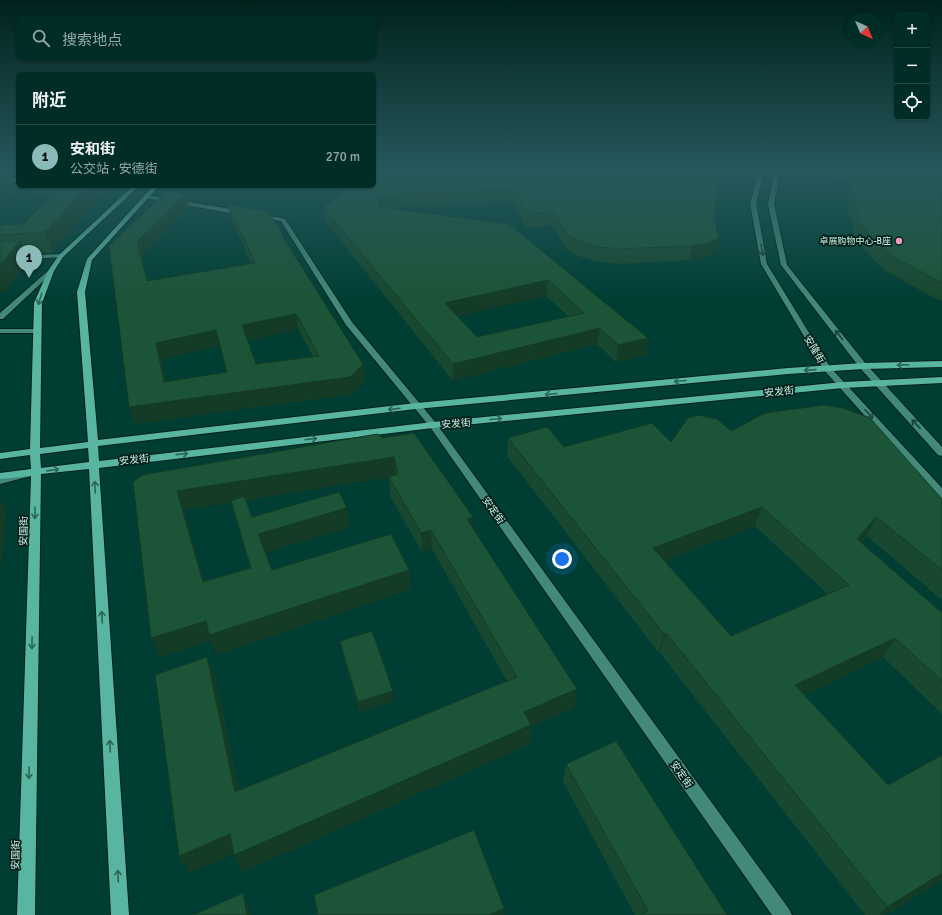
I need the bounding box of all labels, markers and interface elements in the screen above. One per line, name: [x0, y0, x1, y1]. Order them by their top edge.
north arrow: [846, 12, 882, 48]
map controls: [894, 12, 930, 120]
button: +: [894, 12, 930, 48]
search box: [16, 16, 376, 60]
icon: search: [30, 27, 52, 49]
text: 搜索地点: [62, 31, 122, 49]
button: −: [894, 48, 930, 84]
button: locate: [894, 84, 930, 120]
text: 附近: [32, 90, 66, 111]
text: 安和街: [70, 140, 115, 158]
text: 1: [41, 149, 49, 165]
text: 270 m: [326, 149, 360, 165]
text: 公交站 · 安德街: [70, 161, 158, 177]
place label: 卓展购物中心-B座: [819, 236, 891, 247]
marker: 卓展购物中心-B座: [894, 236, 904, 246]
one-way arrow: [758, 243, 766, 256]
pin: 1: [16, 245, 42, 278]
one-way arrow: [36, 293, 43, 306]
one-way arrow: [834, 330, 843, 341]
street label: 安隆街: [801, 334, 827, 365]
one-way arrow: [897, 361, 910, 369]
one-way arrow: [804, 366, 817, 373]
one-way arrow: [674, 378, 687, 385]
street label: 安发街: [764, 384, 795, 400]
one-way arrow: [545, 390, 558, 397]
one-way arrow: [387, 405, 400, 413]
one-way arrow: [865, 409, 874, 419]
one-way arrow: [489, 416, 502, 423]
street label: 安发街: [441, 417, 472, 431]
one-way arrow: [911, 419, 920, 429]
one-way arrow: [304, 435, 317, 443]
one-way arrow: [175, 450, 188, 458]
street label: 安发街: [119, 452, 150, 468]
one-way arrow: [46, 466, 59, 474]
one-way arrow: [91, 481, 98, 494]
street label: 安定街: [480, 495, 507, 526]
one-way arrow: [31, 506, 39, 519]
street label: 安国街: [18, 516, 30, 546]
your location: [552, 549, 572, 569]
one-way arrow: [99, 610, 106, 623]
one-way arrow: [28, 636, 36, 649]
one-way arrow: [106, 740, 114, 753]
street label: 安定街: [668, 759, 695, 790]
one-way arrow: [25, 766, 33, 779]
street label: 安国街: [10, 840, 22, 870]
one-way arrow: [114, 870, 121, 883]

